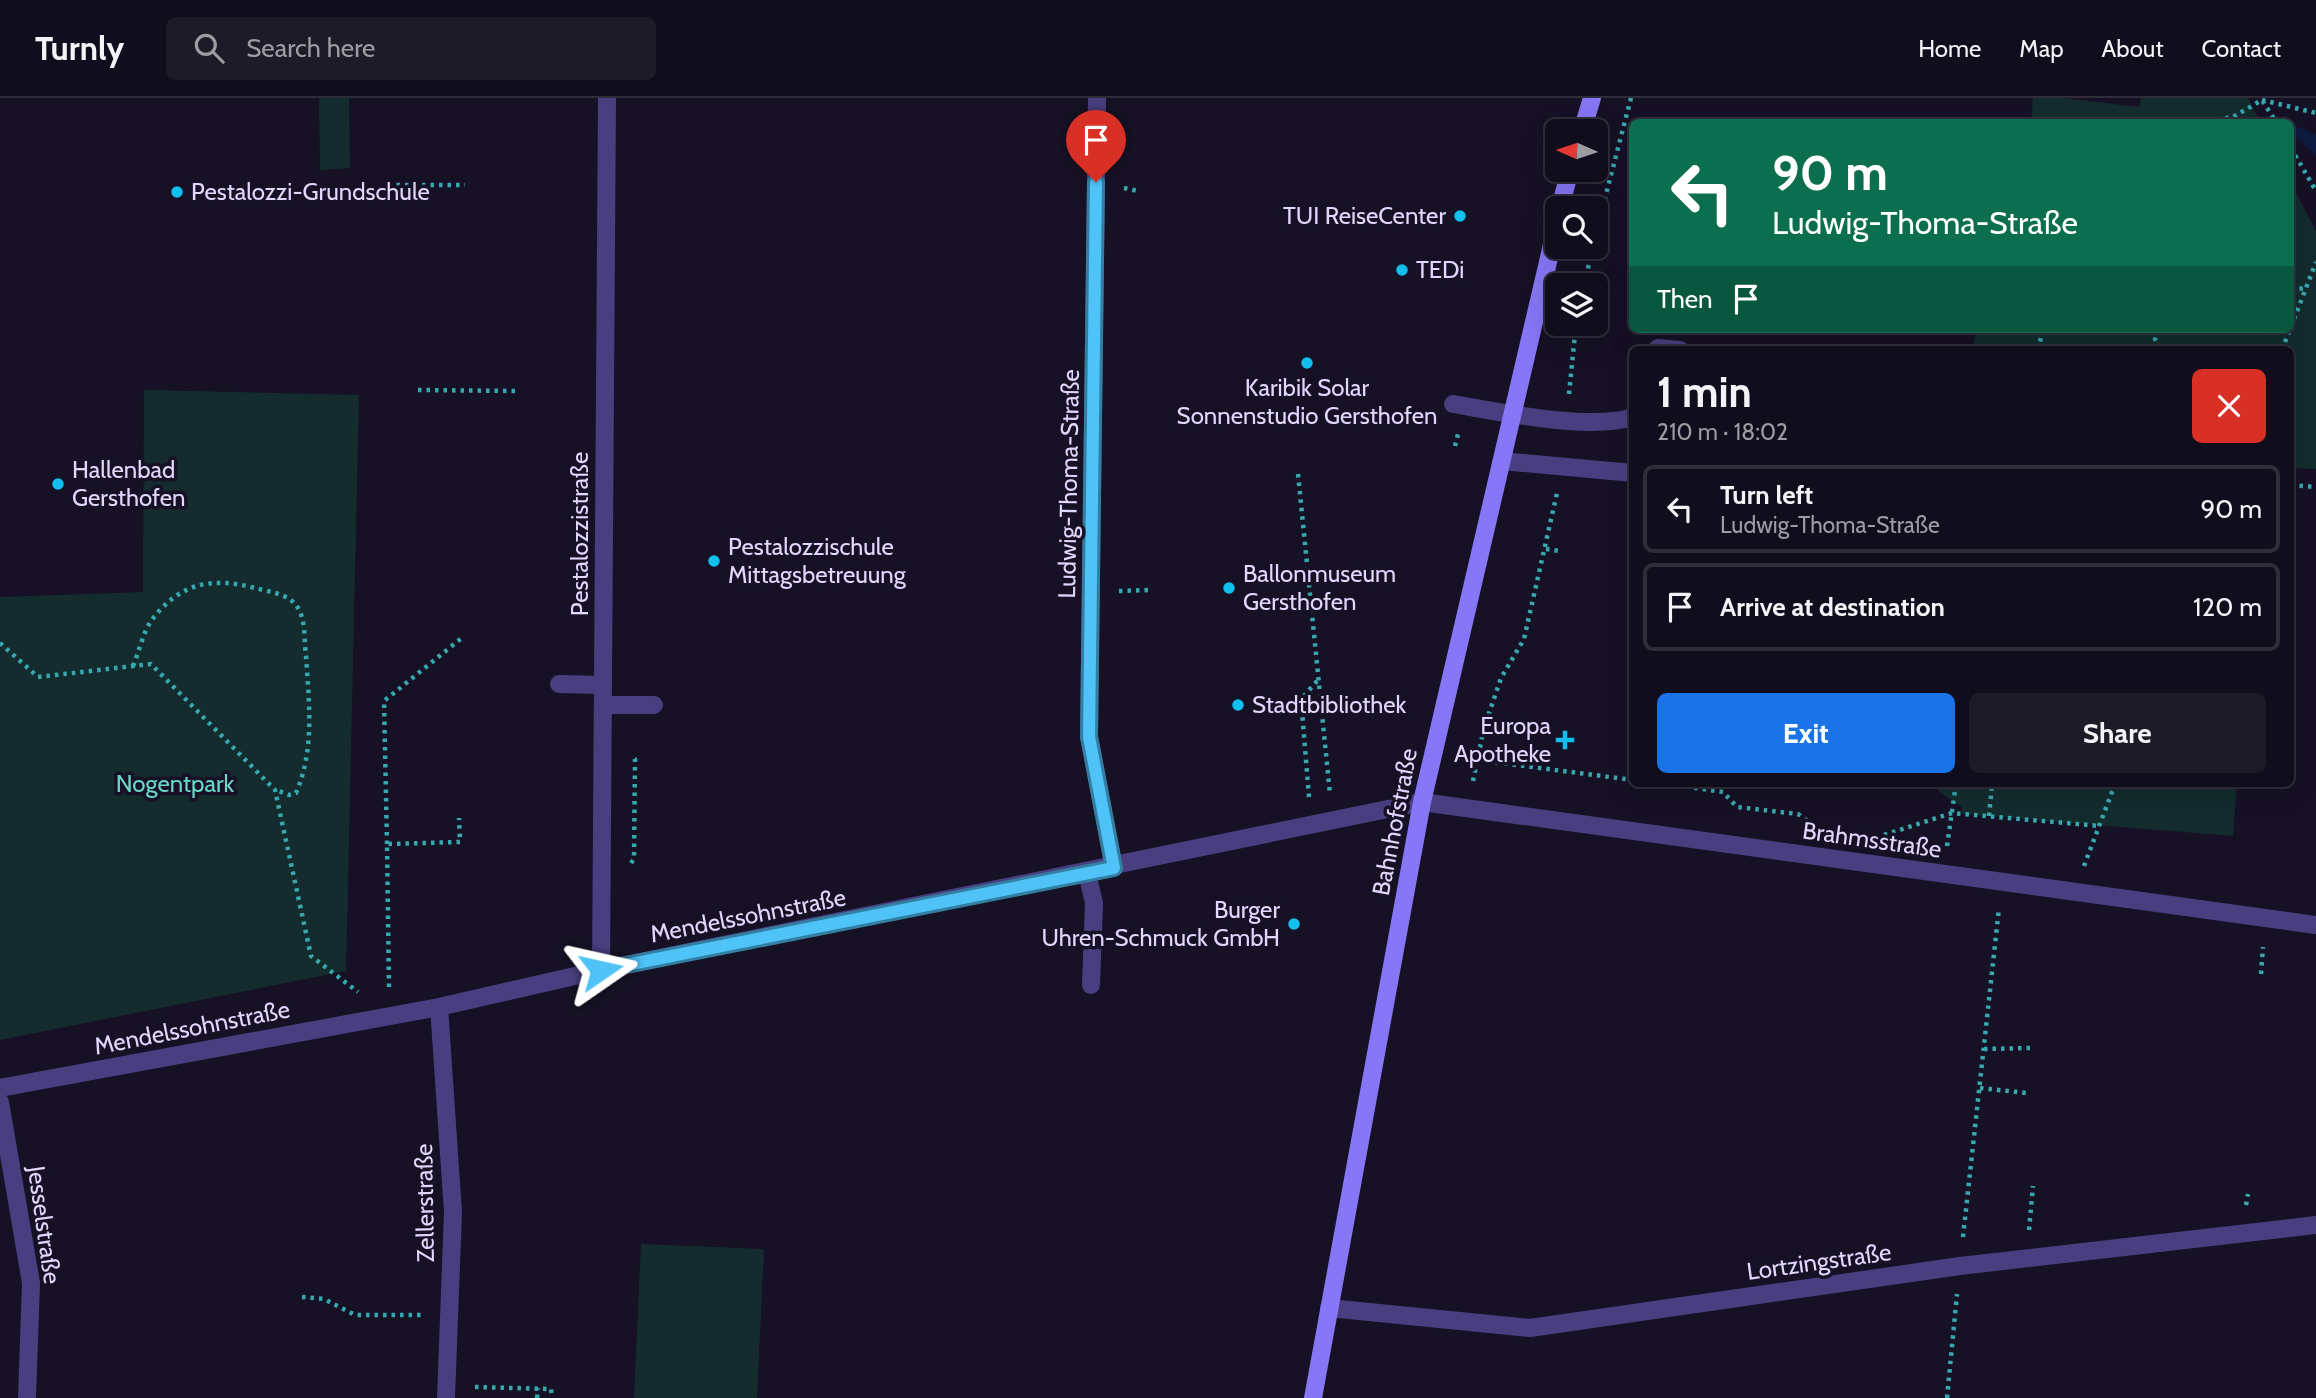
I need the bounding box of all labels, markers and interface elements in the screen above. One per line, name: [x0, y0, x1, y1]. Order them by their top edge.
search box: [166, 17, 656, 80]
text: Turnly: [35, 28, 124, 68]
icon: search: [190, 29, 228, 67]
text: Search here: [246, 32, 375, 64]
text: Home: [1918, 34, 1981, 63]
text: Map: [2019, 34, 2064, 63]
text: About: [2102, 34, 2164, 63]
text: Contact: [2202, 34, 2281, 63]
pin: [1066, 110, 1126, 182]
north arrow: [1545, 119, 1608, 182]
map controls: [1545, 119, 1608, 336]
icon: arrive: [1077, 121, 1115, 159]
text: 90 m: [1772, 143, 1888, 202]
icon: left: [1657, 147, 1748, 238]
place label: Pestalozzi-Grundschule: [191, 177, 430, 206]
marker: Pestalozzi-Grundschule: [169, 184, 185, 200]
button: search: [1545, 196, 1608, 259]
place label: TUI ReiseCenter: [1283, 201, 1446, 230]
text: Ludwig-Thoma-Straße: [1772, 203, 2078, 242]
marker: TUI ReiseCenter: [1452, 208, 1468, 224]
place label: TEDi: [1416, 255, 1464, 284]
marker: TEDi: [1394, 262, 1410, 278]
button: layers: [1545, 273, 1608, 336]
icon: arrive: [1727, 280, 1765, 318]
text: Then: [1657, 283, 1713, 315]
marker: Karibik Solar Sonnenstudio Gersthofen: [1299, 355, 1315, 371]
text: 1 min: [1657, 366, 1752, 418]
street label: Ludwig-Thoma-Straße: [1052, 369, 1085, 599]
button: close: [2192, 369, 2266, 443]
place label: Karibik Solar Sonnenstudio Gersthofen: [1177, 373, 1437, 430]
text: 210 m · 18:02: [1657, 418, 1788, 446]
street label: Pestalozzistraße: [565, 452, 594, 616]
place label: Hallenbad Gersthofen: [72, 455, 185, 512]
marker: Hallenbad Gersthofen: [50, 476, 66, 492]
text: Turn left: [1720, 479, 1813, 511]
icon: left: [1661, 490, 1699, 528]
text: 90 m: [2200, 493, 2262, 525]
text: Ludwig-Thoma-Straße: [1720, 511, 1940, 539]
place label: Pestalozzischule Mittagsbetreuung: [728, 532, 907, 589]
marker: Pestalozzischule Mittagsbetreuung: [706, 553, 722, 569]
place label: Ballonmuseum Gersthofen: [1243, 559, 1396, 616]
marker: Ballonmuseum Gersthofen: [1221, 580, 1237, 596]
icon: arrive: [1661, 588, 1699, 626]
text: Arrive at destination: [1720, 591, 1945, 623]
text: 120 m: [2193, 591, 2262, 623]
place label: Stadtbibliothek: [1252, 690, 1407, 719]
button: Exit: [1657, 693, 1955, 773]
button: Share: [1969, 693, 2266, 773]
marker: Stadtbibliothek: [1230, 697, 1246, 713]
place label: Europa Apotheke: [1454, 711, 1551, 768]
marker: Europa Apotheke: [1557, 732, 1573, 748]
street label: Bahnhofstraße: [1366, 746, 1423, 898]
park label: Nogentpark: [116, 769, 235, 798]
street label: Brahmsstraße: [1801, 815, 1943, 864]
street label: Mendelssohnstraße: [648, 882, 848, 949]
place label: Burger Uhren-Schmuck GmbH: [1042, 895, 1280, 952]
marker: Burger Uhren-Schmuck GmbH: [1286, 916, 1302, 932]
position arrow: [564, 933, 638, 1007]
street label: Mendelssohnstraße: [92, 994, 292, 1061]
street label: Zellerstraße: [409, 1143, 440, 1263]
street label: Jesselstraße: [22, 1163, 67, 1286]
street label: Lortzingstraße: [1745, 1237, 1893, 1286]

